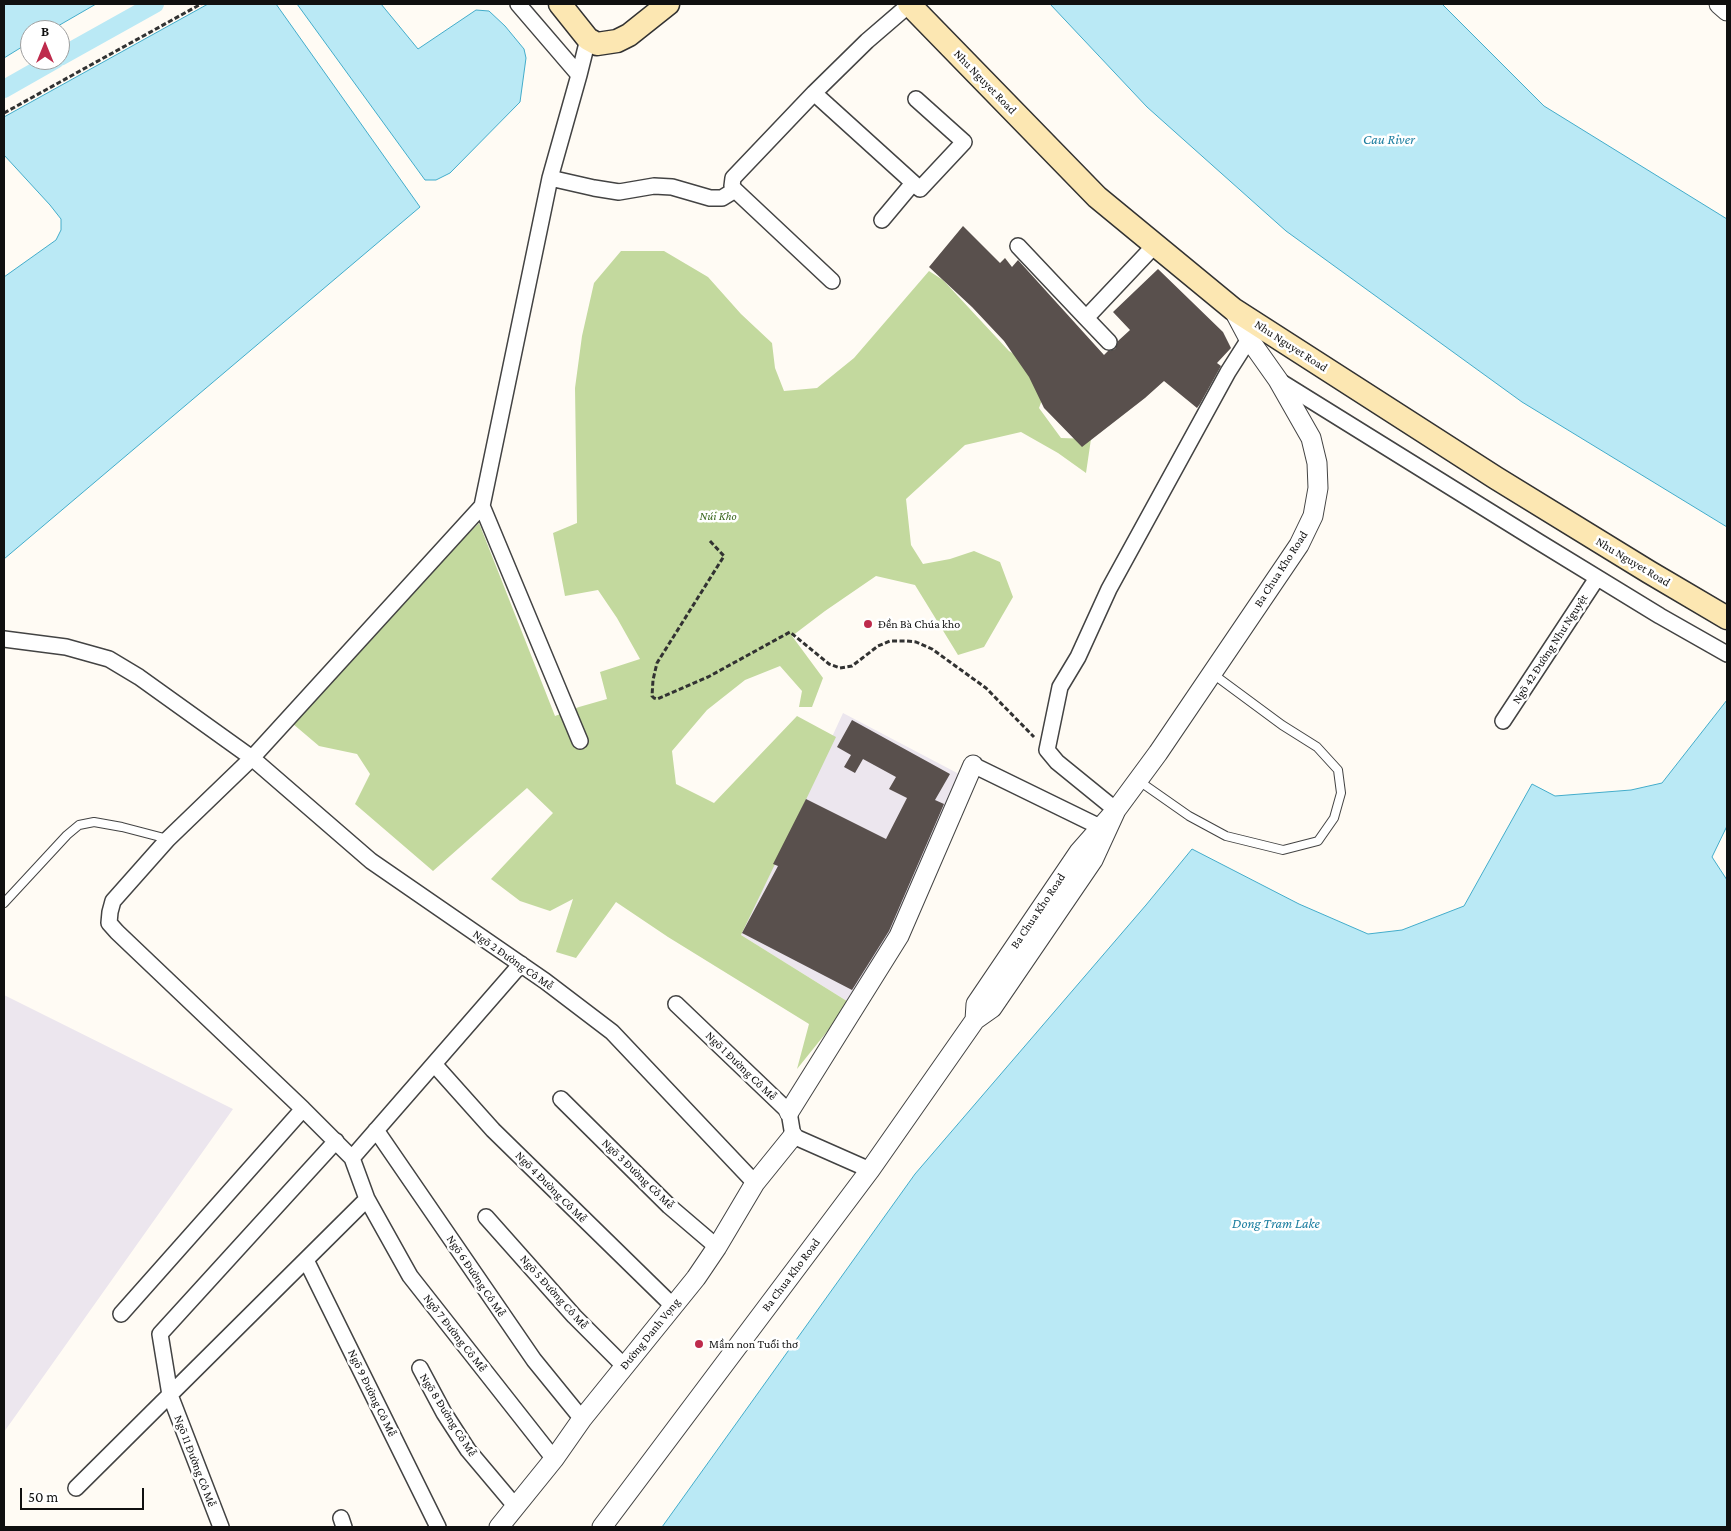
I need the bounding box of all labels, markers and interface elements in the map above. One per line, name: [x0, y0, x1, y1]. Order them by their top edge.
north arrow: [20, 20, 70, 70]
text: B: [41, 23, 49, 39]
street label: Nhu Nguyet Road: [951, 47, 1019, 117]
water label: Cau River: [1363, 132, 1415, 148]
street label: Nhu Nguyet Road: [1252, 317, 1330, 375]
park label: Núi Kho: [699, 509, 737, 523]
street label: Ba Chua Kho Road: [1251, 528, 1311, 610]
street label: Nhu Nguyet Road: [1593, 534, 1673, 590]
street label: Ngõ 42 Đường Như Nguyệt: [1509, 591, 1591, 707]
place label: Đền Bà Chúa kho: [878, 617, 960, 631]
marker: Đền Bà Chúa kho: [862, 618, 874, 630]
street label: Ba Chua Kho Road: [1007, 871, 1069, 951]
street label: Ngõ 2 Đường Cô Mễ: [470, 927, 556, 993]
street label: Ngõ 1 Đường Cô Mễ: [702, 1028, 780, 1104]
street label: Ngõ 3 Đường Cô Mễ: [599, 1136, 677, 1212]
street label: Ngõ 4 Đường Cô Mễ: [512, 1148, 590, 1226]
water label: Dong Tram Lake: [1232, 1216, 1320, 1232]
street label: Ngõ 6 Đường Cô Mễ: [443, 1232, 509, 1320]
street label: Ba Chua Kho Road: [759, 1236, 823, 1314]
street label: Ngõ 5 Đường Cô Mễ: [517, 1252, 591, 1332]
street label: Ngõ 7 Đường Cô Mễ: [420, 1291, 490, 1375]
street label: Đường Danh Vọng: [617, 1295, 683, 1373]
place label: Mầm non Tuổi thơ: [709, 1337, 798, 1351]
marker: Mầm non Tuổi thơ: [693, 1338, 705, 1350]
street label: Ngõ 9 Đường Cô Mễ: [345, 1347, 399, 1439]
street label: Ngõ 8 Đường Cô Mễ: [417, 1371, 479, 1459]
street label: Ngõ 11 Đường Cô Mễ: [171, 1413, 219, 1509]
scale bar: [22, 1478, 146, 1510]
text: 50 m: [28, 1489, 58, 1505]

